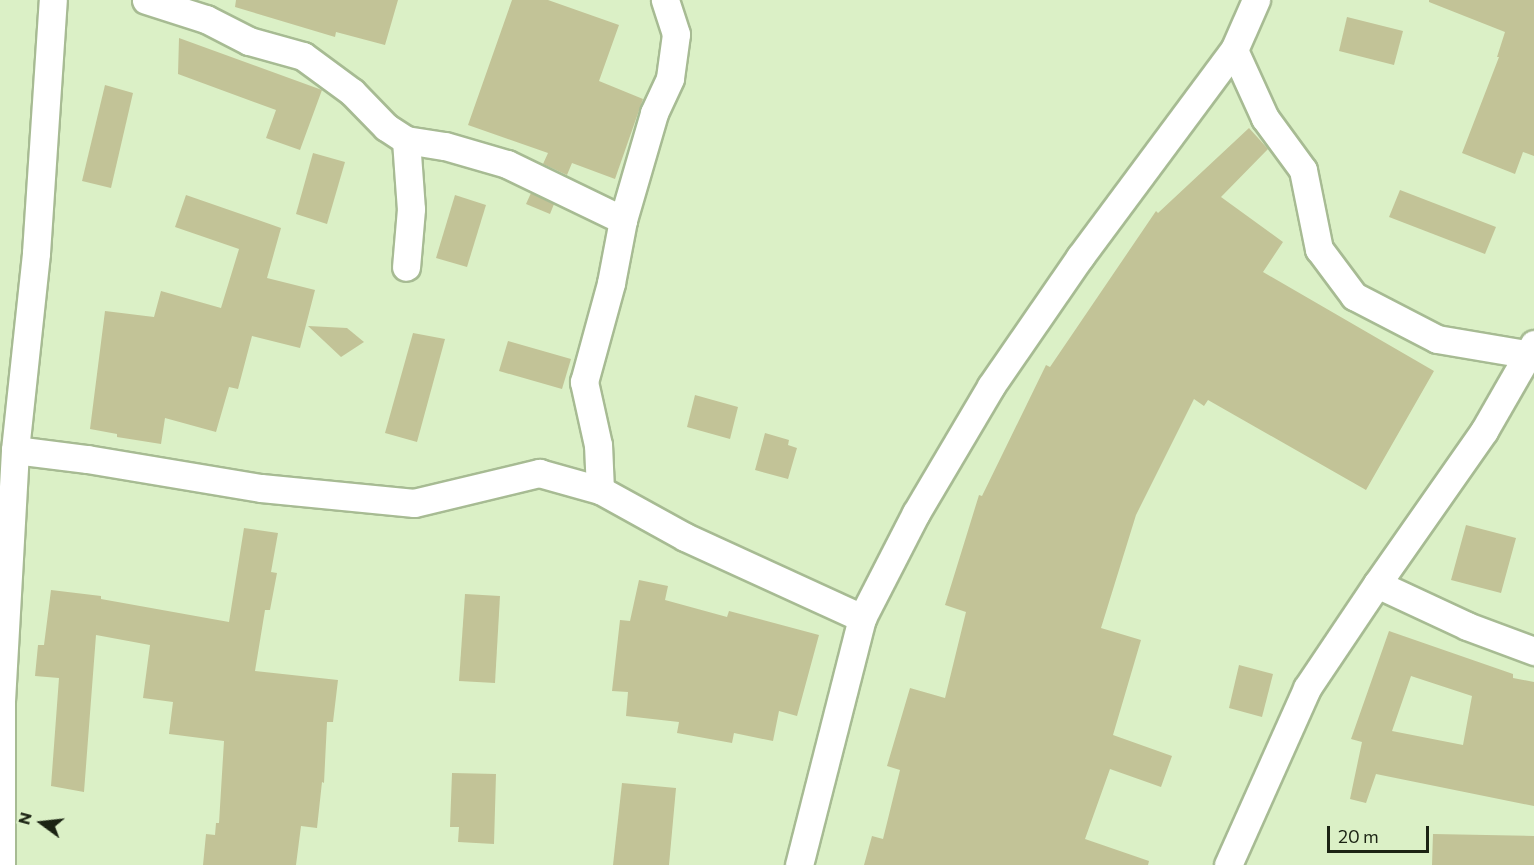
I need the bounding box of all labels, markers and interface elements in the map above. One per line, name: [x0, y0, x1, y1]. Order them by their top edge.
north arrow: [12, 793, 72, 853]
text: N: [13, 810, 35, 826]
scale bar: [1330, 814, 1432, 852]
text: 20 m: [1338, 825, 1379, 847]

